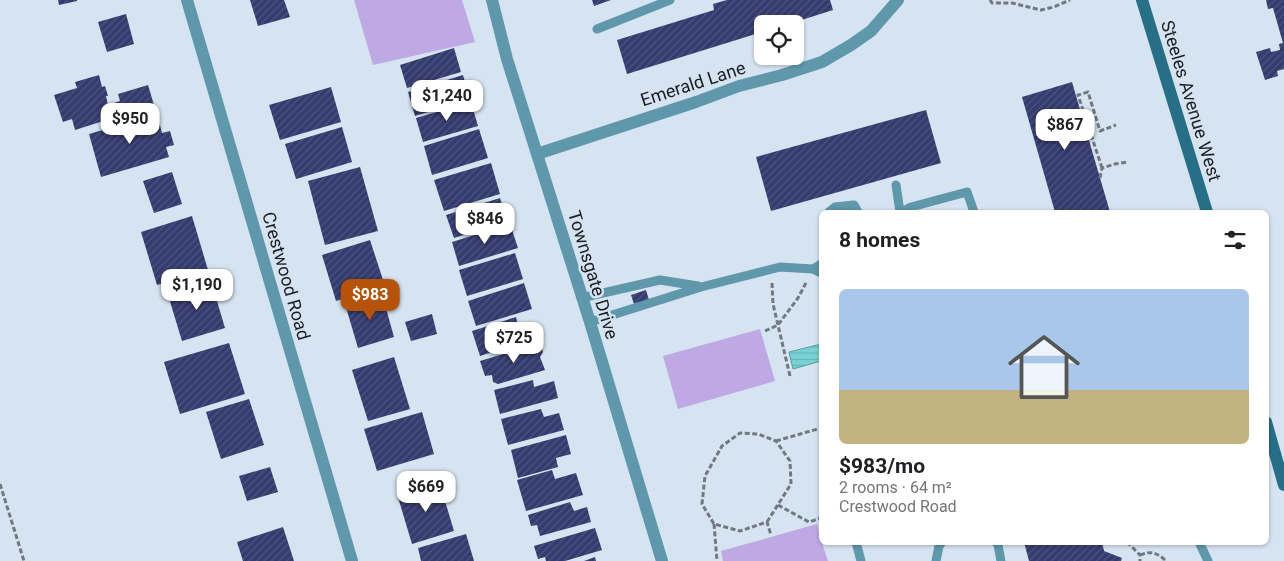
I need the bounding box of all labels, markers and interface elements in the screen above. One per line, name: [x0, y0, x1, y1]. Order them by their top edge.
map controls: [754, 15, 804, 65]
button: locate: [754, 15, 804, 65]
street label: Steeles Avenue West: [1157, 18, 1226, 184]
street label: Emerald Lane: [638, 57, 748, 110]
pin: $1,240: [406, 80, 488, 122]
text: $1,240: [422, 86, 472, 105]
pin: $950: [100, 102, 160, 145]
pin: $867: [1035, 108, 1095, 151]
text: $950: [112, 109, 148, 128]
text: $867: [1047, 115, 1083, 134]
pin: $846: [455, 202, 515, 245]
street label: Townsgate Drive: [564, 208, 623, 342]
street label: Crestwood Road: [258, 209, 315, 342]
text: $846: [467, 209, 503, 228]
icon: filters: [1221, 226, 1249, 254]
text: 8 homes: [839, 228, 920, 252]
pin: $1,190: [156, 268, 238, 311]
text: $1,190: [172, 275, 222, 294]
pin: $983: [340, 278, 400, 321]
text: $983: [352, 285, 388, 304]
pin: $725: [484, 322, 544, 364]
icon: home: [999, 322, 1089, 412]
text: $725: [496, 328, 532, 347]
text: $983/mo: [839, 454, 925, 478]
pin: $669: [396, 470, 456, 513]
text: $669: [408, 477, 444, 496]
text: 2 rooms · 64 m²: [839, 478, 952, 497]
text: Crestwood Road: [839, 497, 957, 516]

